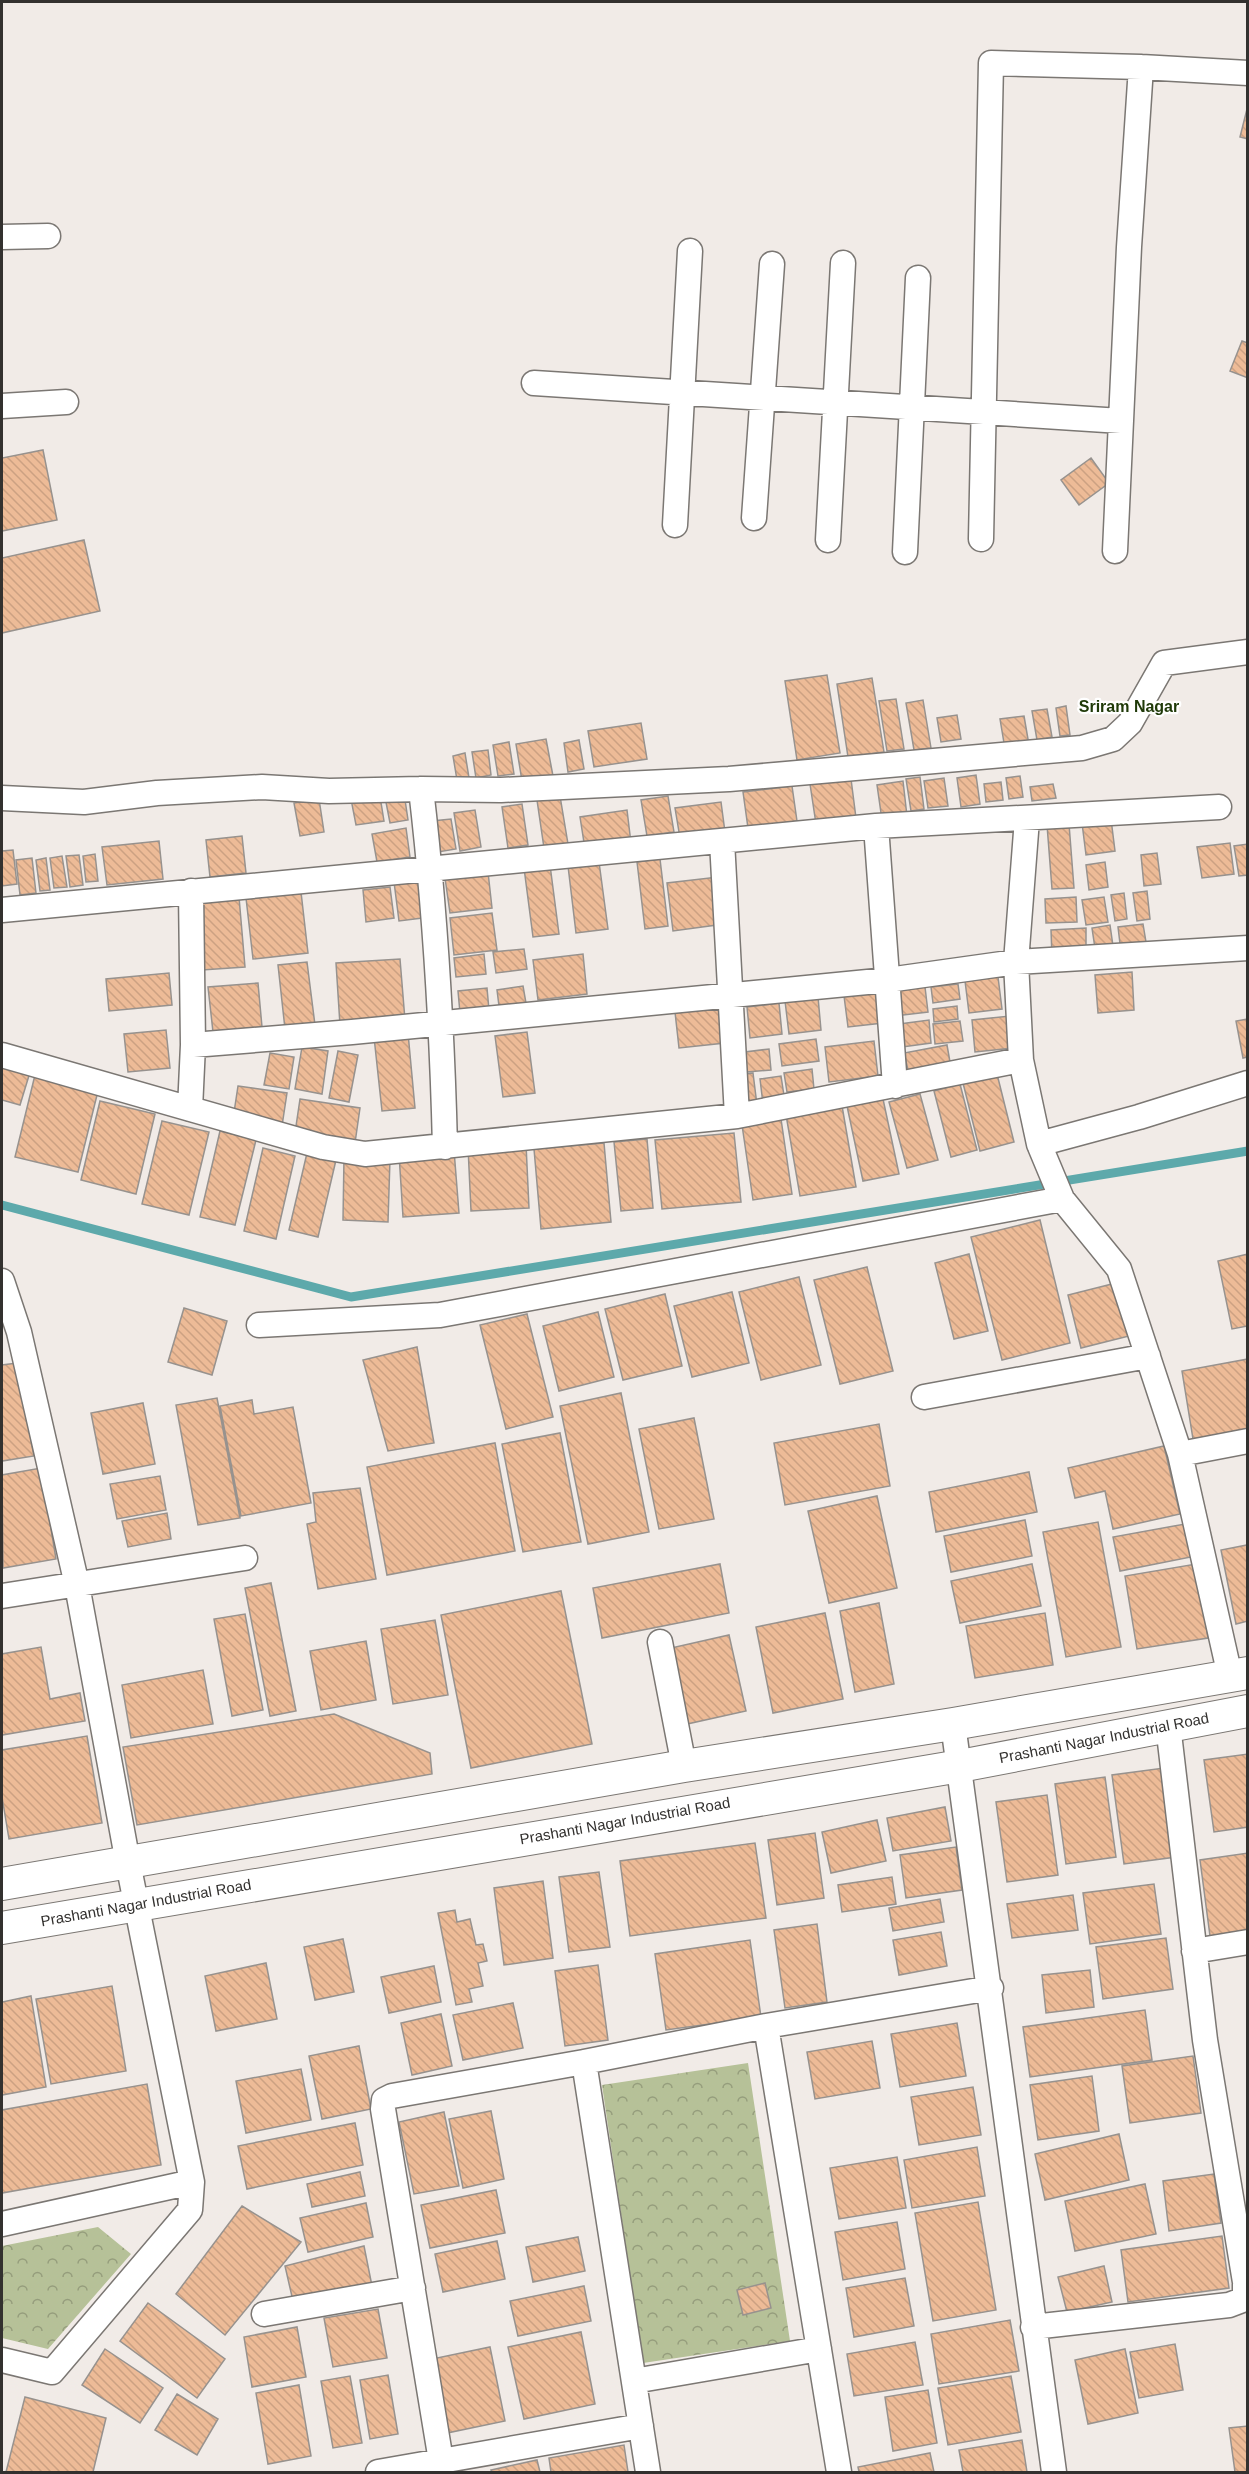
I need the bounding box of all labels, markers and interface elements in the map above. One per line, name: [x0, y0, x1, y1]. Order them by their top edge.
district label: Sriram Nagar: [1079, 698, 1179, 715]
street label: Prashanti Nagar Industrial Road: [998, 1709, 1210, 1766]
street label: Prashanti Nagar Industrial Road: [518, 1794, 731, 1847]
street label: Prashanti Nagar Industrial Road: [39, 1876, 252, 1929]

